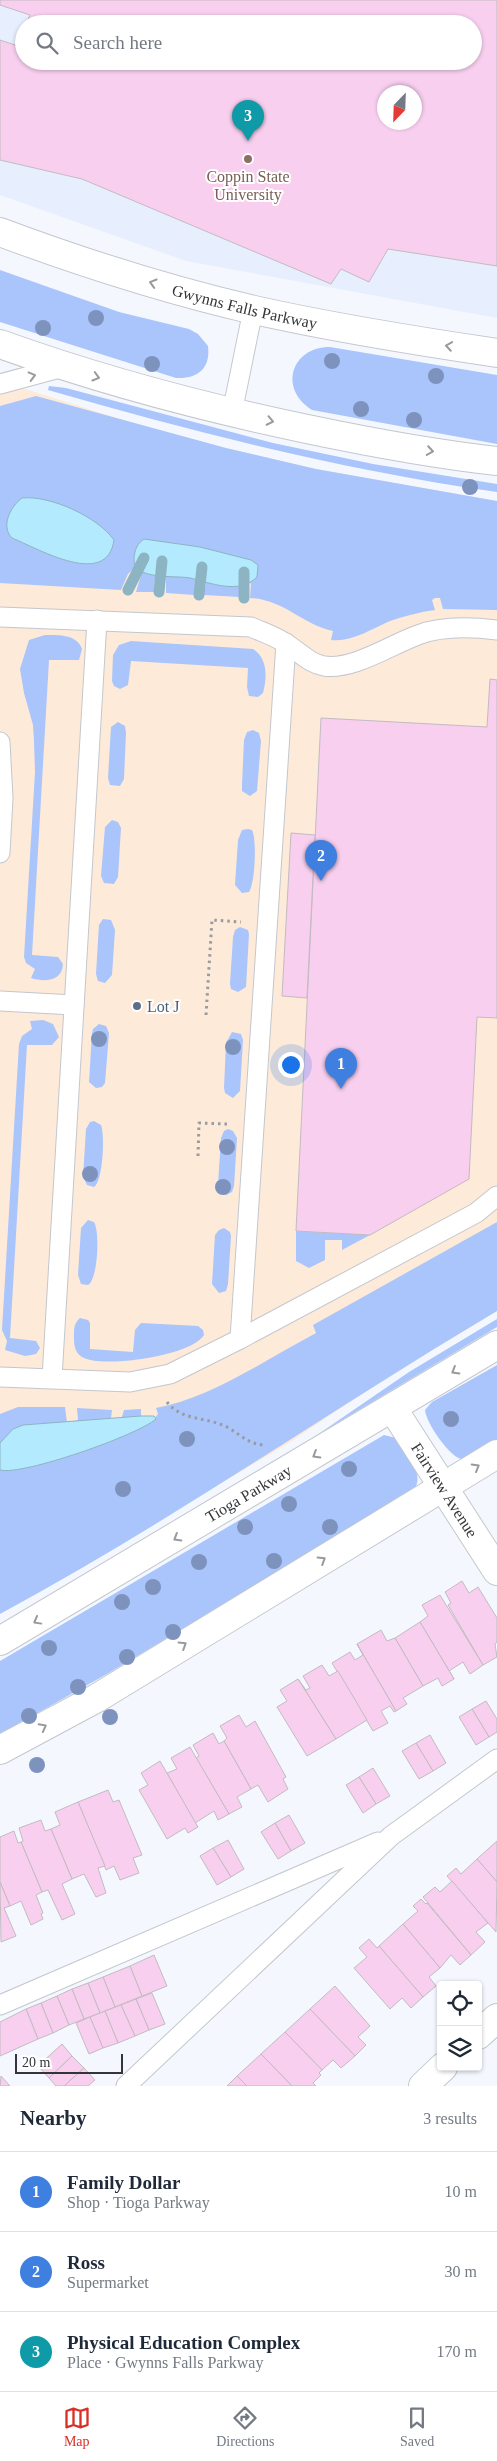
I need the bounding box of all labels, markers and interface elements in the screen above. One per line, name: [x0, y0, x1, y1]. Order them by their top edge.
search box: [15, 15, 482, 70]
icon: search: [33, 29, 61, 57]
text: Search here: [73, 32, 162, 53]
north arrow: [377, 85, 422, 130]
pin: 3: [232, 100, 264, 141]
marker: Coppin State University: [242, 153, 254, 165]
place label: Coppin State University: [206, 168, 290, 204]
one-way arrow: [150, 278, 158, 288]
street label: Gwynns Falls Parkway: [170, 281, 319, 332]
one-way arrow: [444, 341, 453, 351]
one-way arrow: [27, 371, 35, 381]
one-way arrow: [91, 371, 99, 381]
one-way arrow: [266, 415, 275, 426]
one-way arrow: [425, 446, 434, 456]
pin: 2: [305, 840, 337, 881]
place label: Lot J: [147, 998, 179, 1015]
marker: Lot J: [131, 1000, 143, 1012]
pin: 1: [325, 1048, 357, 1089]
your location: [278, 1052, 304, 1078]
one-way arrow: [452, 1364, 461, 1374]
street label: Fairview Avenue: [408, 1439, 481, 1540]
one-way arrow: [313, 1448, 322, 1458]
street label: Tioga Parkway: [202, 1461, 295, 1525]
one-way arrow: [470, 1463, 479, 1473]
one-way arrow: [173, 1531, 182, 1541]
one-way arrow: [316, 1556, 325, 1566]
one-way arrow: [33, 1615, 42, 1625]
one-way arrow: [178, 1641, 187, 1651]
one-way arrow: [38, 1723, 47, 1733]
map controls: [437, 1981, 482, 2071]
button: locate: [437, 1981, 482, 2026]
button: layers: [437, 2026, 482, 2071]
scale bar: [15, 2051, 122, 2074]
text: 20 m: [22, 2055, 50, 2070]
text: Nearby: [20, 2106, 87, 2130]
text: 3 results: [423, 2110, 477, 2127]
text: Family Dollar: [67, 2172, 180, 2193]
text: 1: [32, 2183, 40, 2200]
text: 10 m: [445, 2183, 477, 2200]
text: Shop · Tioga Parkway: [67, 2194, 210, 2211]
text: Ross: [67, 2252, 105, 2273]
text: 2: [32, 2263, 40, 2280]
text: 30 m: [445, 2263, 477, 2280]
text: Supermarket: [67, 2274, 149, 2291]
text: Physical Education Complex: [67, 2332, 300, 2353]
text: 3: [32, 2343, 40, 2360]
text: 170 m: [437, 2343, 477, 2360]
text: Place · Gwynns Falls Parkway: [67, 2354, 263, 2371]
tab: Map: [63, 2404, 91, 2450]
tab: Directions: [216, 2404, 275, 2450]
tab: Saved: [400, 2404, 434, 2450]

